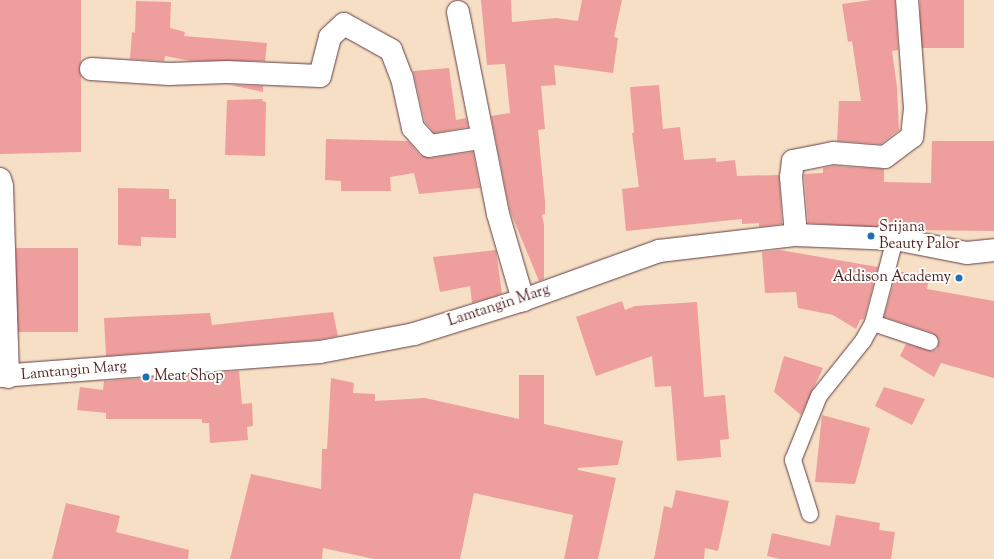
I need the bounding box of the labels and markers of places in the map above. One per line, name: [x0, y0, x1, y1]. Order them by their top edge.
place label: Srijana Beauty Palor: [879, 218, 960, 253]
marker: Srijana Beauty Palor: [866, 231, 876, 241]
place label: Addison Academy: [833, 269, 951, 287]
marker: Addison Academy: [954, 273, 964, 283]
place label: Meat Shop: [154, 368, 224, 386]
marker: Meat Shop: [141, 372, 151, 382]

